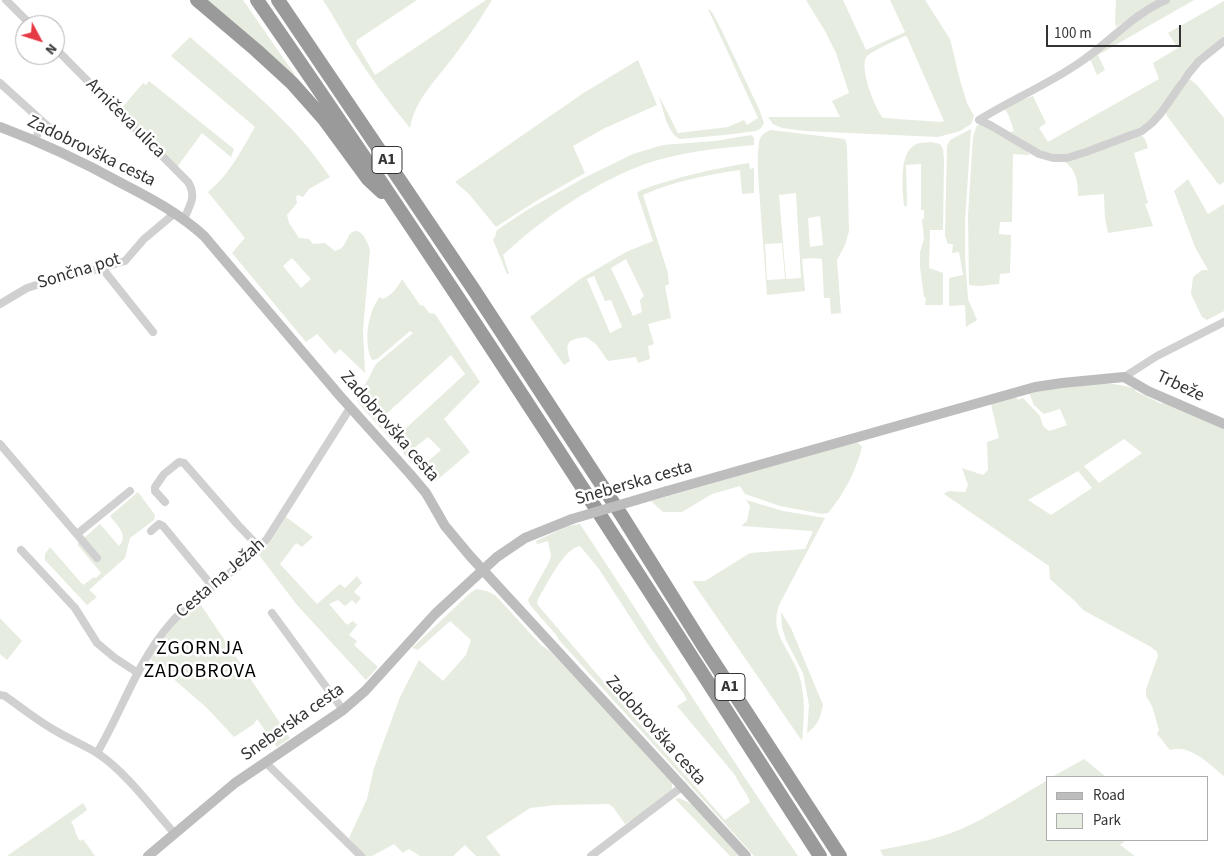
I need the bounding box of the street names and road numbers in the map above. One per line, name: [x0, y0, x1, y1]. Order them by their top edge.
street label: Arničeva ulica: [81, 75, 169, 163]
street label: Zadobrovška cesta: [23, 112, 159, 192]
road number: A1: [372, 146, 402, 174]
street label: Sončna pot: [35, 249, 123, 295]
street label: Zadobrovška cesta: [335, 367, 443, 487]
street label: Trbeže: [1153, 367, 1207, 407]
street label: Sneberska cesta: [573, 457, 695, 511]
street label: Cesta na Ježah: [172, 534, 270, 624]
street label: Zadobrovška cesta: [600, 672, 710, 790]
road number: A1: [715, 674, 745, 700]
street label: Sneberska cesta: [237, 679, 349, 767]

